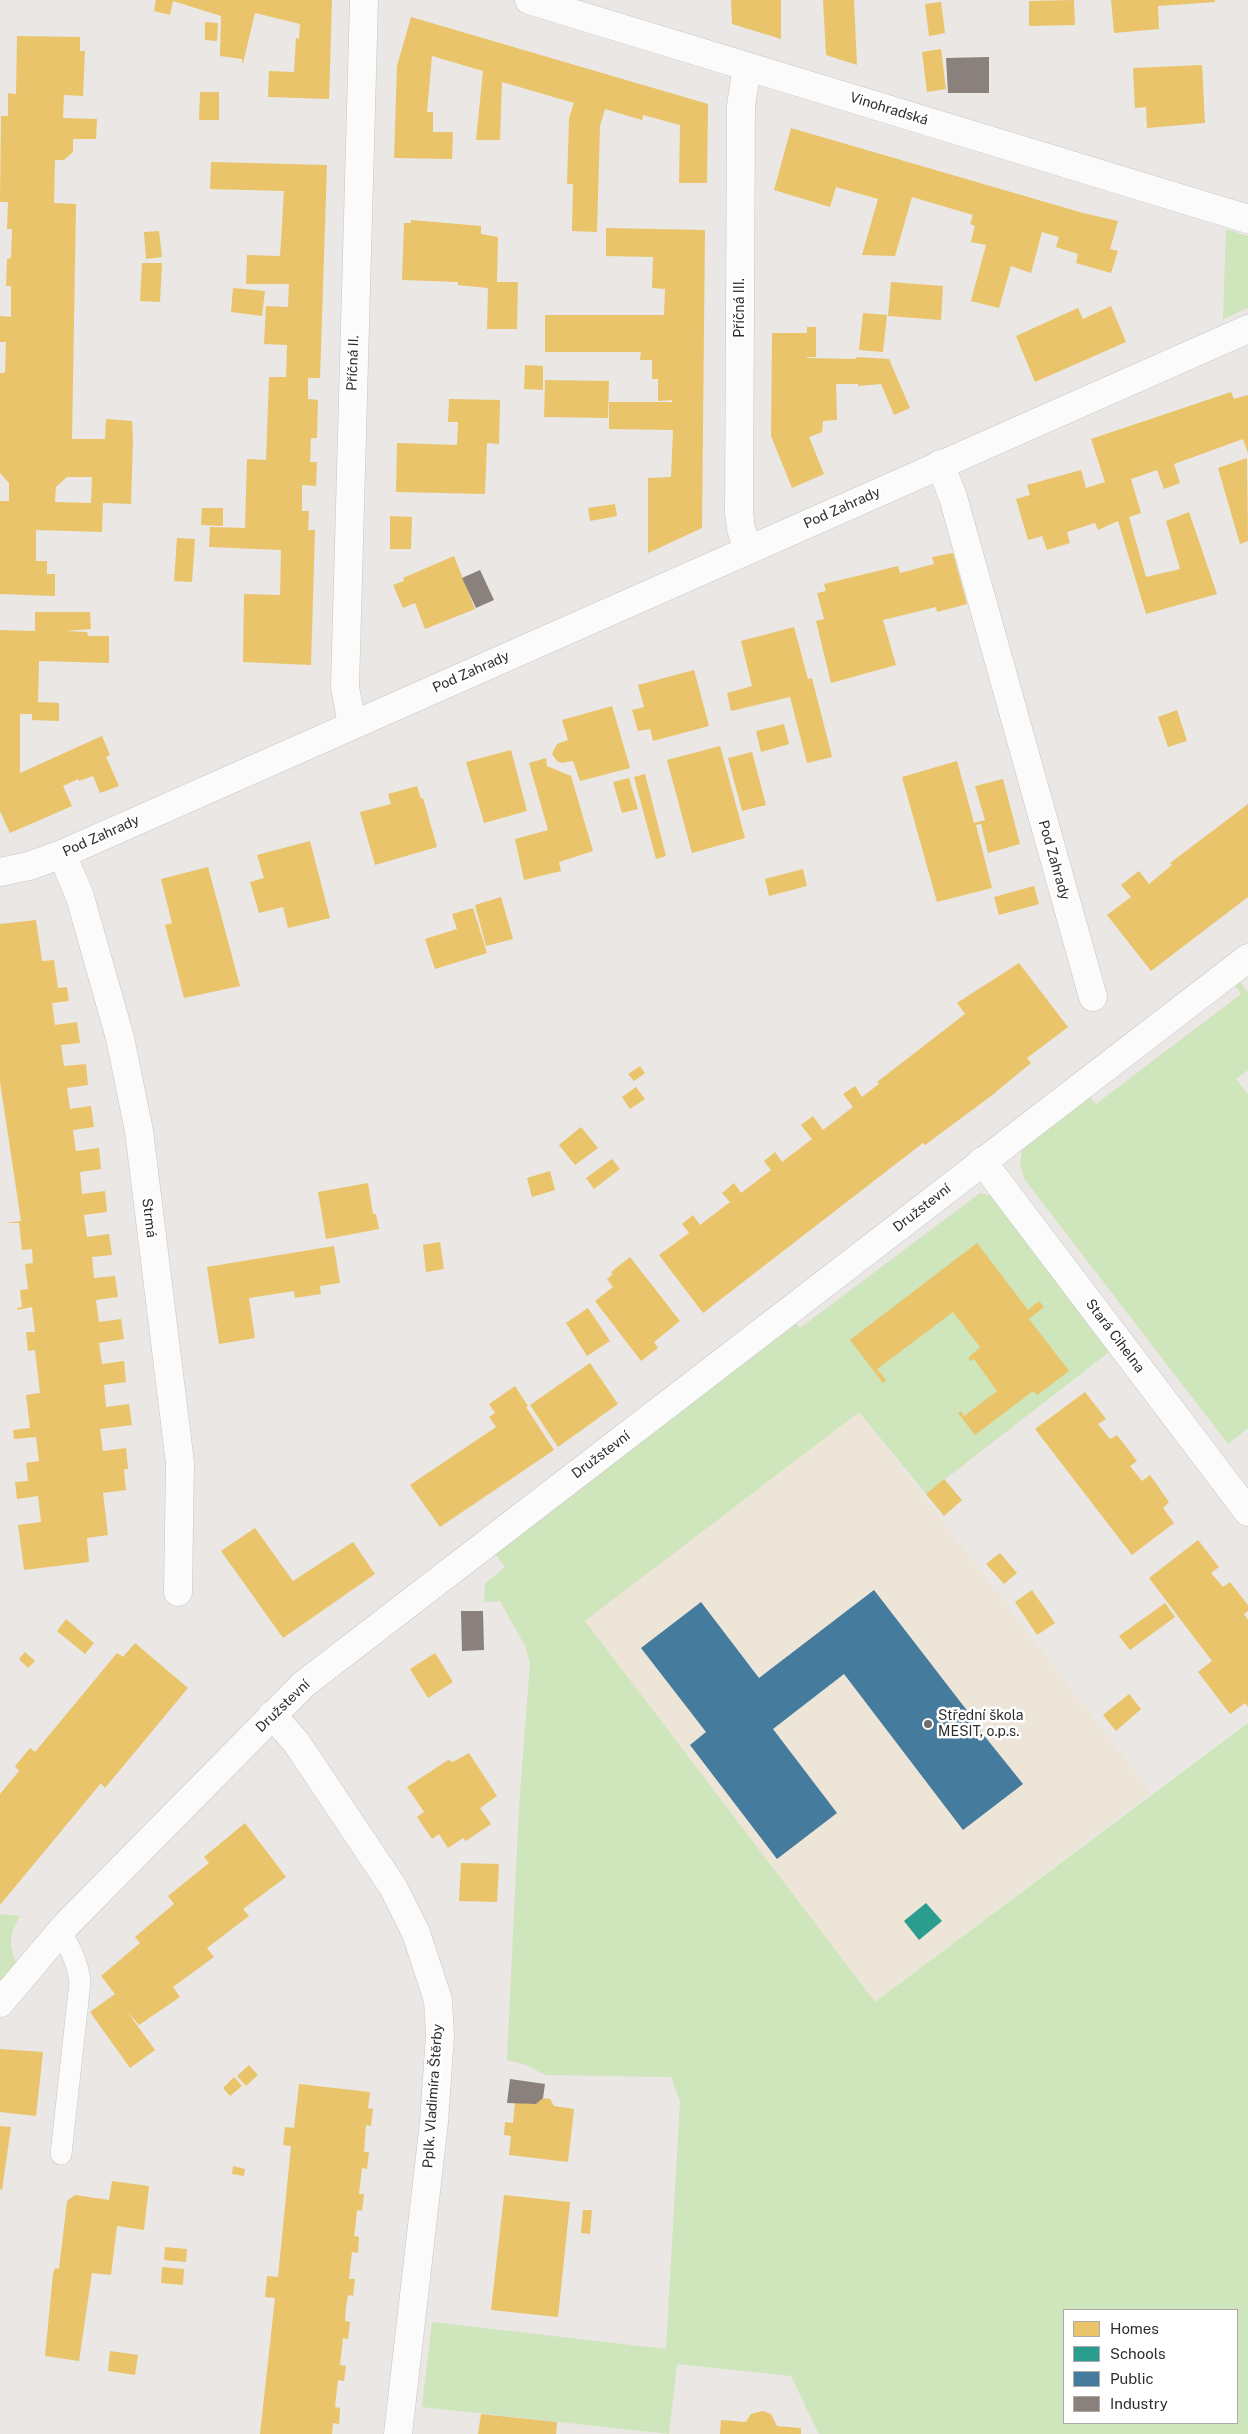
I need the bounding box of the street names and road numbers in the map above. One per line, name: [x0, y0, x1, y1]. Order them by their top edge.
street label: Vinohradská: [848, 89, 930, 129]
street label: Příčná III.: [732, 278, 748, 338]
street label: Příčná II.: [344, 335, 362, 391]
street label: Pod Zahrady: [801, 484, 883, 532]
street label: Pod Zahrady: [430, 648, 512, 696]
street label: Pod Zahrady: [60, 812, 142, 860]
street label: Pod Zahrady: [1035, 818, 1073, 902]
street label: Družstevní: [890, 1180, 954, 1236]
street label: Strmá: [138, 1197, 160, 1239]
street label: Stará Cihelna: [1082, 1296, 1148, 1376]
street label: Družstevní: [569, 1428, 633, 1482]
street label: Družstevní: [253, 1676, 313, 1736]
street label: Pplk. Vladimíra Štěrby: [420, 2023, 446, 2169]

